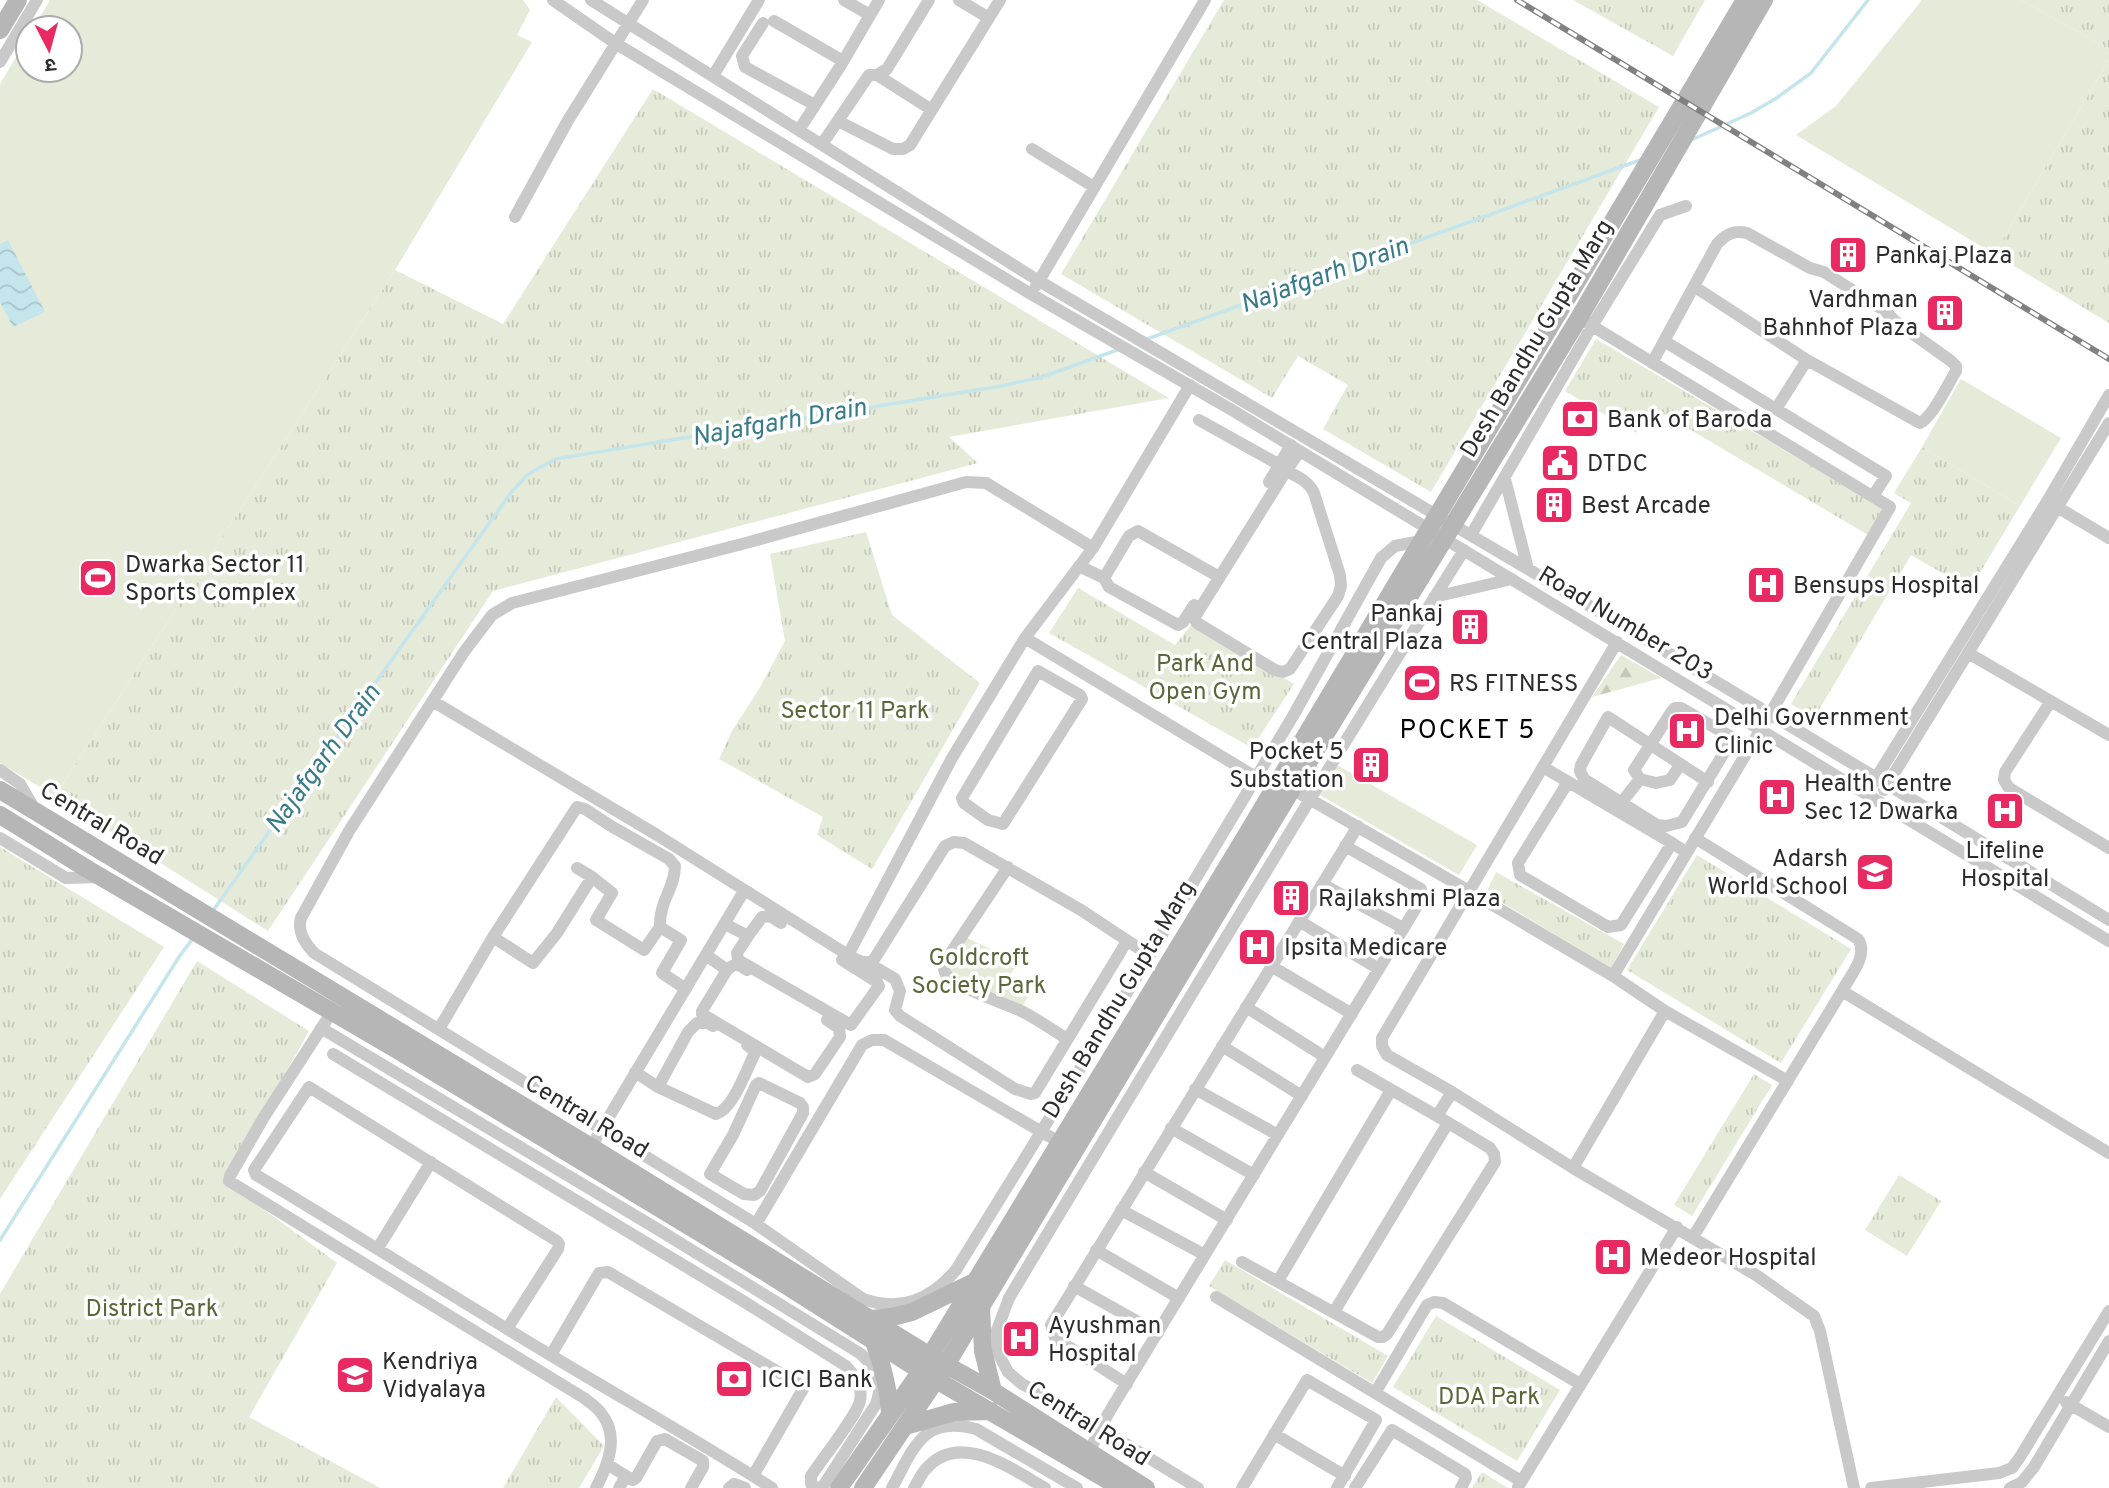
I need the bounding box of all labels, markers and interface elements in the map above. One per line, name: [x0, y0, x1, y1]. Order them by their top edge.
north arrow: [14, 14, 84, 84]
text: उ: [43, 51, 57, 77]
street label: Desh Bandhu Gupta Marg: [1455, 215, 1621, 464]
water label: Najafgarh Drain: [1236, 231, 1413, 322]
building icon: Pankaj Plaza: [1827, 234, 1869, 276]
place label: Pankaj Plaza: [1875, 242, 2012, 272]
place label: Vardhman Bahnhof Plaza: [1763, 286, 1918, 344]
building icon: Vardhman Bahnhof Plaza: [1924, 292, 1966, 334]
water label: Najafgarh Drain: [690, 392, 869, 455]
bank icon: Bank of Baroda: [1559, 398, 1601, 440]
place label: Bank of Baroda: [1607, 406, 1772, 436]
public building icon: DTDC: [1539, 442, 1581, 484]
place label: DTDC: [1587, 450, 1648, 480]
building icon: Best Arcade: [1533, 484, 1575, 526]
place label: Best Arcade: [1581, 492, 1711, 522]
place label: Dwarka Sector 11 Sports Complex: [125, 551, 305, 609]
sports icon: Dwarka Sector 11 Sports Complex: [77, 557, 119, 599]
street label: Road Number 203: [1532, 561, 1718, 689]
hospital icon: Bensups Hospital: [1745, 564, 1787, 606]
place label: Bensups Hospital: [1793, 572, 1979, 602]
place label: Pankaj Central Plaza: [1301, 600, 1443, 658]
building icon: Pankaj Central Plaza: [1449, 606, 1491, 648]
park label: Park And Open Gym: [1148, 650, 1262, 708]
sports icon: RS FITNESS: [1401, 662, 1443, 704]
place label: RS FITNESS: [1449, 670, 1578, 700]
water label: Najafgarh Drain: [259, 678, 389, 841]
park label: Sector 11 Park: [780, 697, 930, 727]
place label: Delhi Government Clinic: [1714, 704, 1909, 762]
hospital icon: Delhi Government Clinic: [1666, 710, 1708, 752]
district label: POCKET 5: [1399, 715, 1537, 748]
place label: Pocket 5 Substation: [1229, 738, 1344, 796]
building icon: Pocket 5 Substation: [1350, 744, 1392, 786]
place label: Health Centre Sec 12 Dwarka: [1804, 770, 1958, 828]
street label: Central Road: [34, 776, 168, 873]
hospital icon: Health Centre Sec 12 Dwarka: [1756, 776, 1798, 818]
hospital icon: Lifeline Hospital: [1984, 790, 2026, 832]
place label: Lifeline Hospital: [1961, 837, 2049, 895]
place label: Adarsh World School: [1707, 845, 1848, 903]
school or university icon: Adarsh World School: [1854, 851, 1896, 893]
street label: Desh Bandhu Gupta Marg: [1037, 876, 1203, 1125]
building icon: Rajlakshmi Plaza: [1270, 877, 1312, 919]
place label: Rajlakshmi Plaza: [1318, 885, 1500, 915]
hospital icon: Ipsita Medicare: [1236, 926, 1278, 968]
place label: Ipsita Medicare: [1284, 934, 1447, 964]
park label: Goldcroft Society Park: [911, 944, 1047, 1002]
street label: Central Road: [519, 1069, 653, 1166]
hospital icon: Medeor Hospital: [1592, 1236, 1634, 1278]
place label: Medeor Hospital: [1640, 1244, 1816, 1274]
park label: District Park: [86, 1295, 218, 1325]
place label: Ayushman Hospital: [1048, 1312, 1161, 1370]
hospital icon: Ayushman Hospital: [1000, 1318, 1042, 1360]
place label: Kendriya Vidyalaya: [382, 1348, 486, 1406]
school or university icon: Kendriya Vidyalaya: [334, 1354, 376, 1396]
bank icon: ICICI Bank: [713, 1358, 755, 1400]
place label: ICICI Bank: [761, 1366, 873, 1396]
street label: Central Road: [1021, 1375, 1155, 1474]
park label: DDA Park: [1438, 1383, 1540, 1413]

